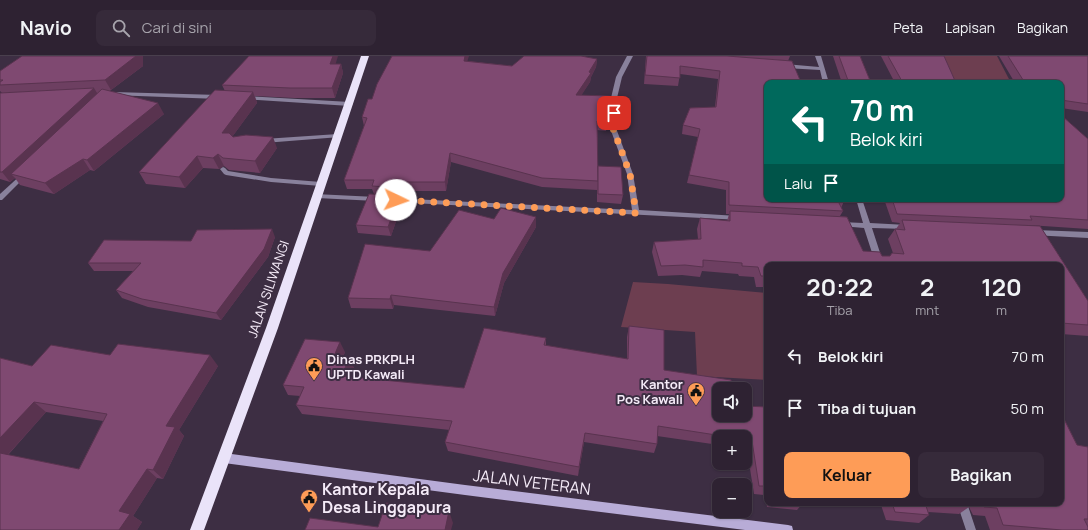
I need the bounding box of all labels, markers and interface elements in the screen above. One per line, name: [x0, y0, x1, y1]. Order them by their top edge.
search box: [96, 10, 376, 46]
text: Navio: [20, 15, 72, 41]
icon: search: [110, 17, 132, 39]
text: Cari di sini: [142, 17, 212, 38]
text: Peta: [893, 18, 923, 37]
text: Lapisan: [945, 18, 995, 37]
text: Bagikan: [1017, 18, 1068, 37]
text: 70 m: [850, 91, 914, 129]
pin: [597, 96, 631, 130]
icon: left: [784, 96, 836, 148]
icon: arrive: [603, 102, 625, 124]
text: Belok kiri: [850, 127, 923, 151]
icon: arrive: [820, 172, 842, 194]
text: Lalu: [784, 173, 812, 194]
position arrow: [375, 179, 417, 221]
street label: JALAN SILIWANGI: [243, 238, 293, 340]
text: 20:22: [806, 270, 873, 303]
text: 2: [920, 270, 934, 303]
text: 120: [981, 270, 1022, 303]
text: Tiba: [827, 301, 852, 319]
text: mnt: [915, 301, 939, 319]
text: m: [996, 301, 1007, 319]
icon: left: [784, 345, 806, 367]
text: Belok kiri: [818, 346, 884, 367]
text: 70 m: [1012, 346, 1044, 367]
place label: Dinas PRKPLH UPTD Kawali: [327, 350, 415, 383]
public building icon: Dinas PRKPLH UPTD Kawali: [304, 356, 324, 381]
place label: Kantor Pos Kawali: [617, 375, 683, 408]
public building icon: Kantor Pos Kawali: [686, 381, 706, 406]
map controls: [712, 382, 752, 518]
button: sound: [712, 382, 752, 422]
icon: arrive: [784, 397, 806, 419]
text: Tiba di tujuan: [818, 398, 916, 419]
text: 50 m: [1010, 398, 1044, 419]
button: +: [712, 430, 752, 470]
button: Keluar: [784, 452, 910, 498]
button: Bagikan: [918, 452, 1044, 498]
street label: JALAN VETERAN: [472, 464, 592, 500]
place label: Kantor Kepala Desa Linggapura: [322, 478, 451, 518]
button: −: [712, 478, 752, 518]
public building icon: Kantor Kepala Desa Linggapura: [299, 488, 319, 513]

